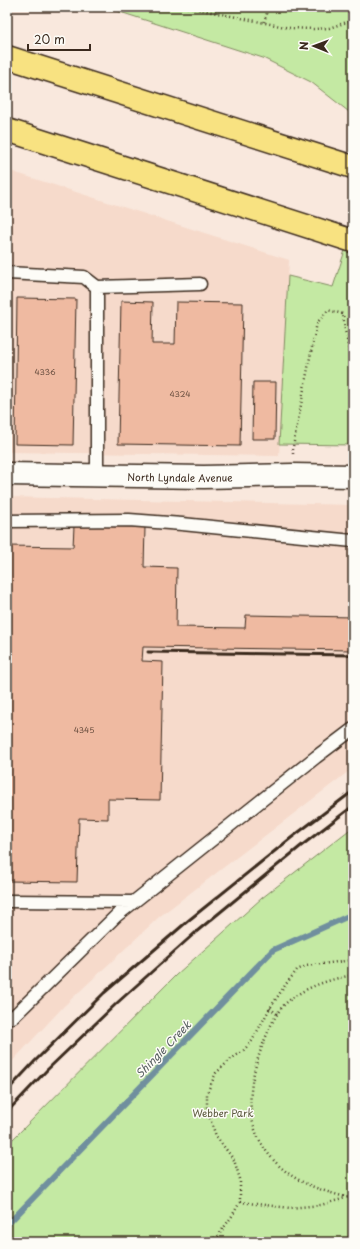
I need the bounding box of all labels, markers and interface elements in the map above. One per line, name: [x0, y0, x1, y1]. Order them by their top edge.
scale bar: [28, 26, 90, 52]
north arrow: [294, 26, 334, 66]
text: 20 m: [34, 30, 65, 48]
text: N: [295, 41, 312, 50]
house number: 4336: [34, 366, 56, 378]
house number: 4324: [170, 388, 190, 400]
street label: North Lyndale Avenue: [127, 468, 233, 485]
house number: 4345: [74, 724, 94, 736]
water label: Shingle Creek: [131, 1015, 196, 1082]
park label: Webber Park: [192, 1105, 254, 1120]

